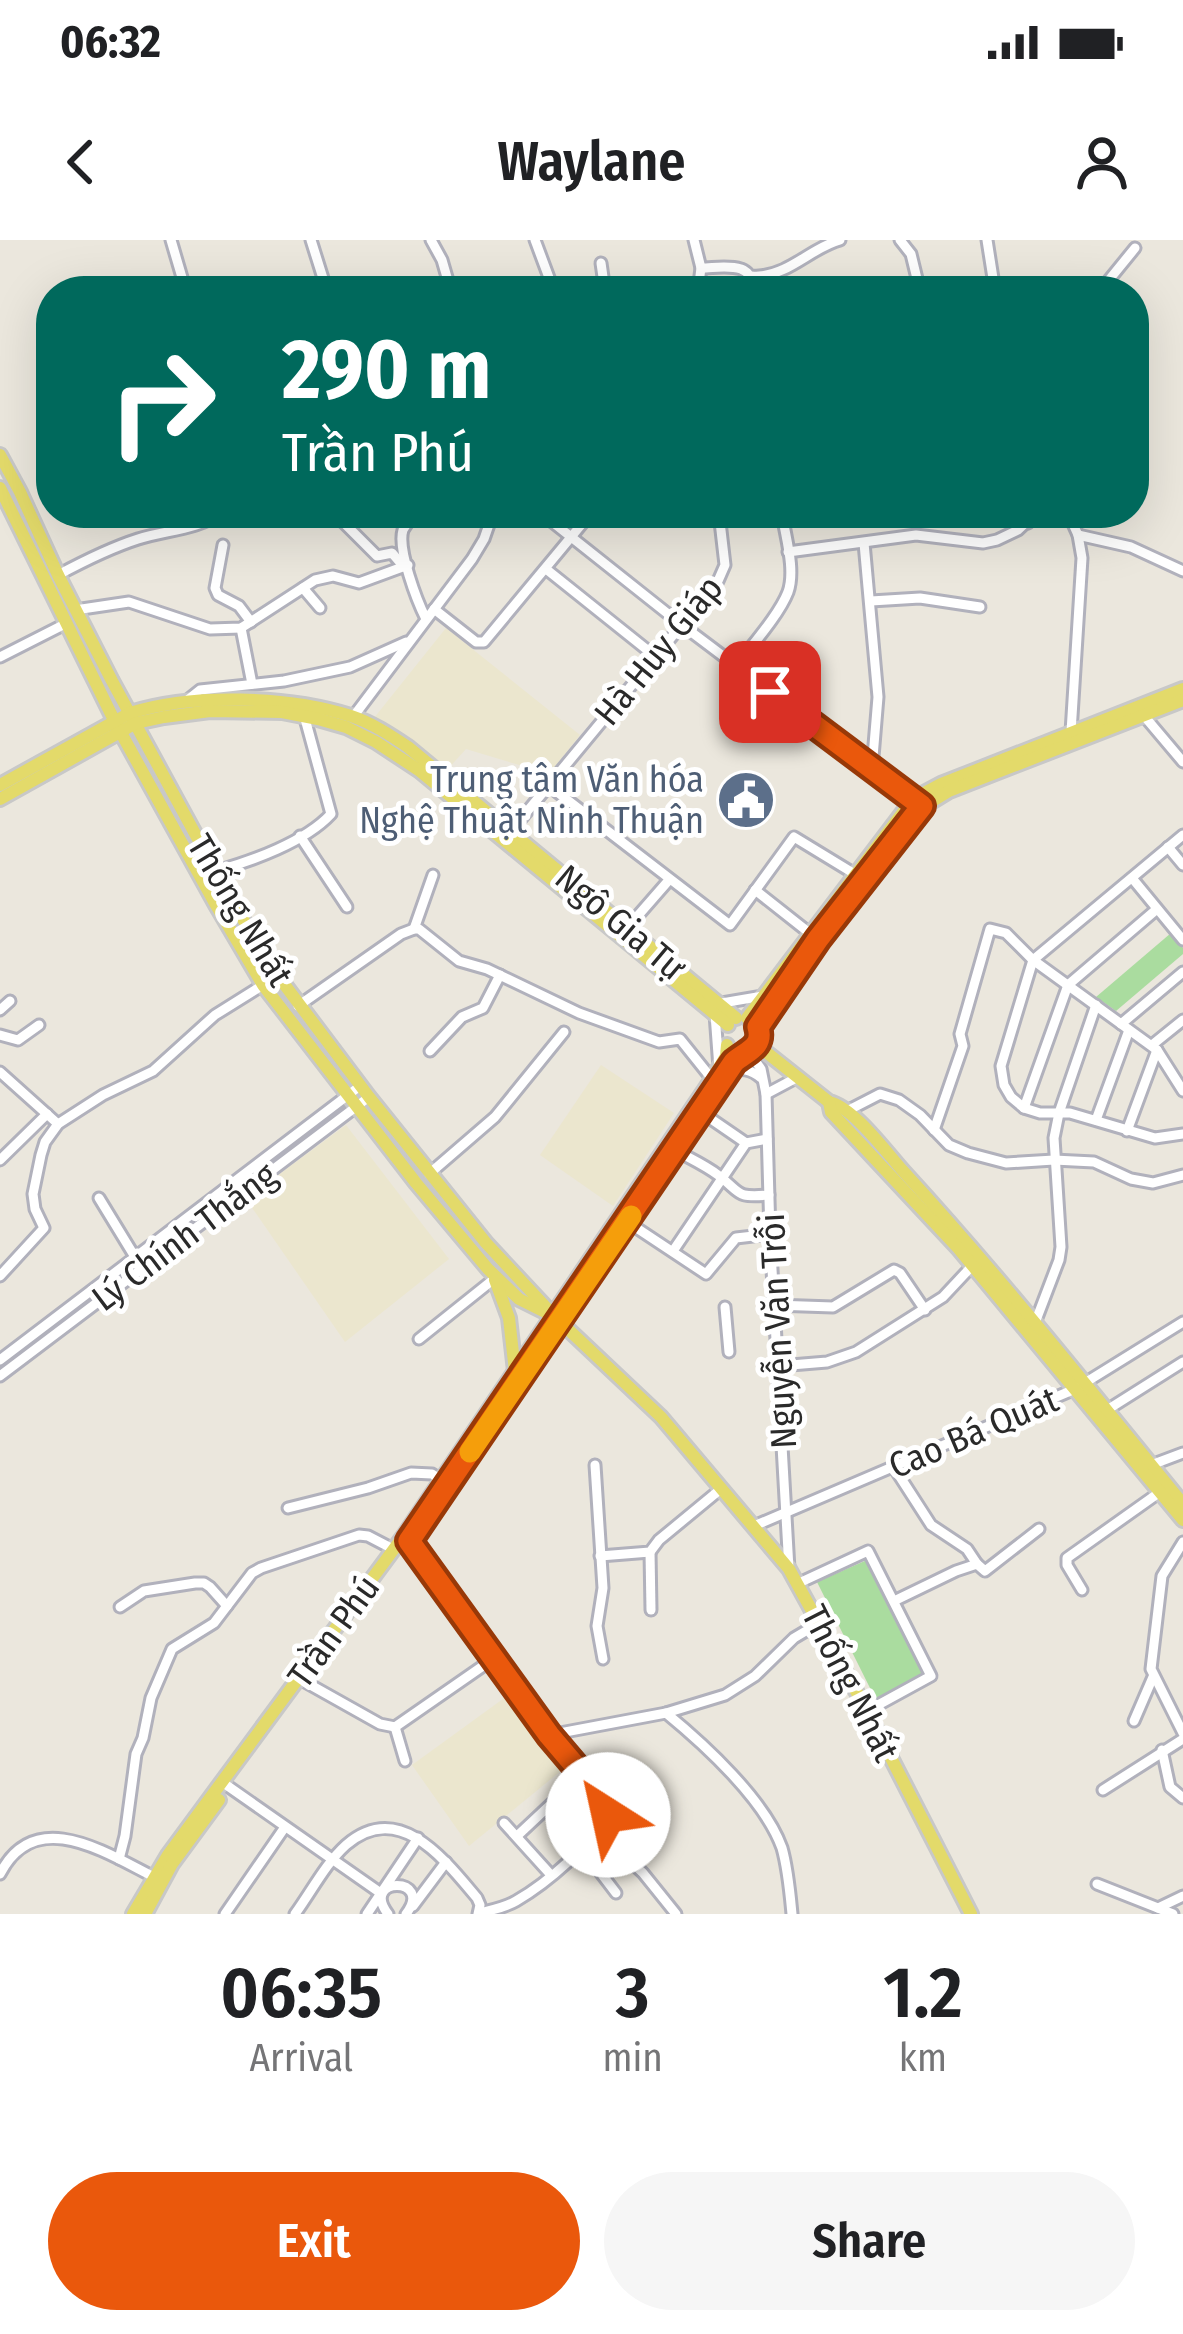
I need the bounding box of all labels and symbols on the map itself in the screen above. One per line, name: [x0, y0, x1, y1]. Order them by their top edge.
street label: Hà Huy Giáp: [585, 567, 732, 734]
pin: [719, 641, 821, 743]
place label: Trung tâm Văn hóa Nghệ Thuật Ninh Thuận: [359, 758, 704, 843]
public building icon: Trung tâm Văn hóa Nghệ Thuật Ninh Thuận: [715, 769, 777, 831]
street label: Thống Nhất: [178, 827, 303, 995]
street label: Ngô Gia Tự: [546, 856, 695, 990]
street label: Lý Chính Thắng: [83, 1152, 286, 1320]
street label: Nguyễn Văn Trỗi: [750, 1212, 806, 1450]
street label: Cao Bá Quát: [882, 1377, 1065, 1488]
street label: Trần Phú: [278, 1567, 389, 1696]
street label: Thống Nhất: [792, 1598, 908, 1769]
position arrow: [545, 1752, 671, 1878]

